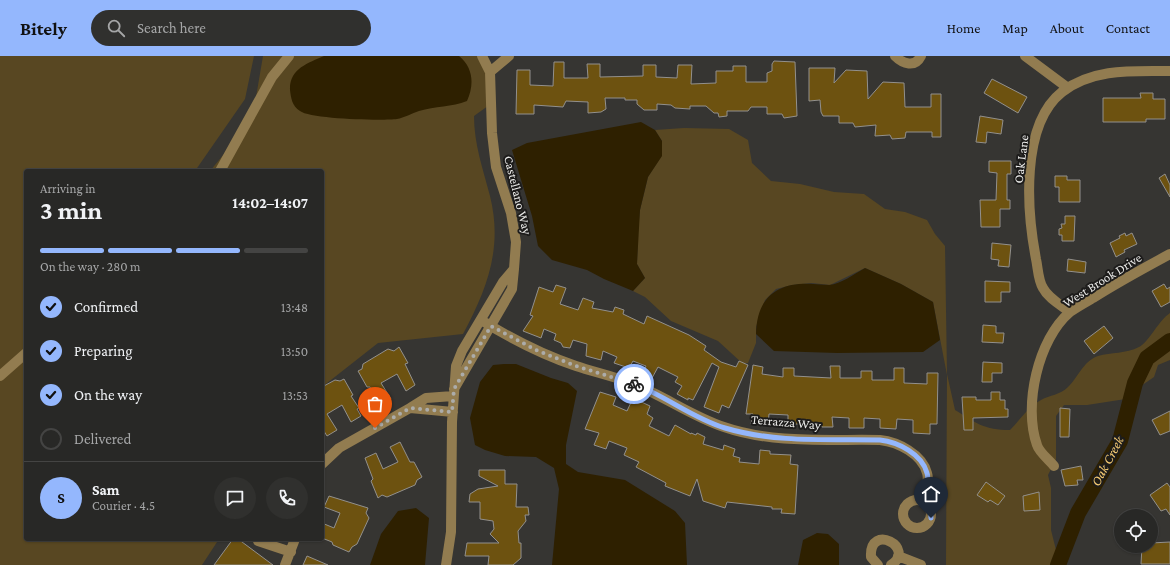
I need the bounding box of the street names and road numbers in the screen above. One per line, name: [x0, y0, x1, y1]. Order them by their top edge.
street label: Oak Lane: [1011, 134, 1031, 184]
street label: Castellano Way: [501, 154, 535, 237]
street label: West Brook Drive: [1060, 250, 1144, 310]
street label: Terrazza Way: [750, 411, 823, 433]

